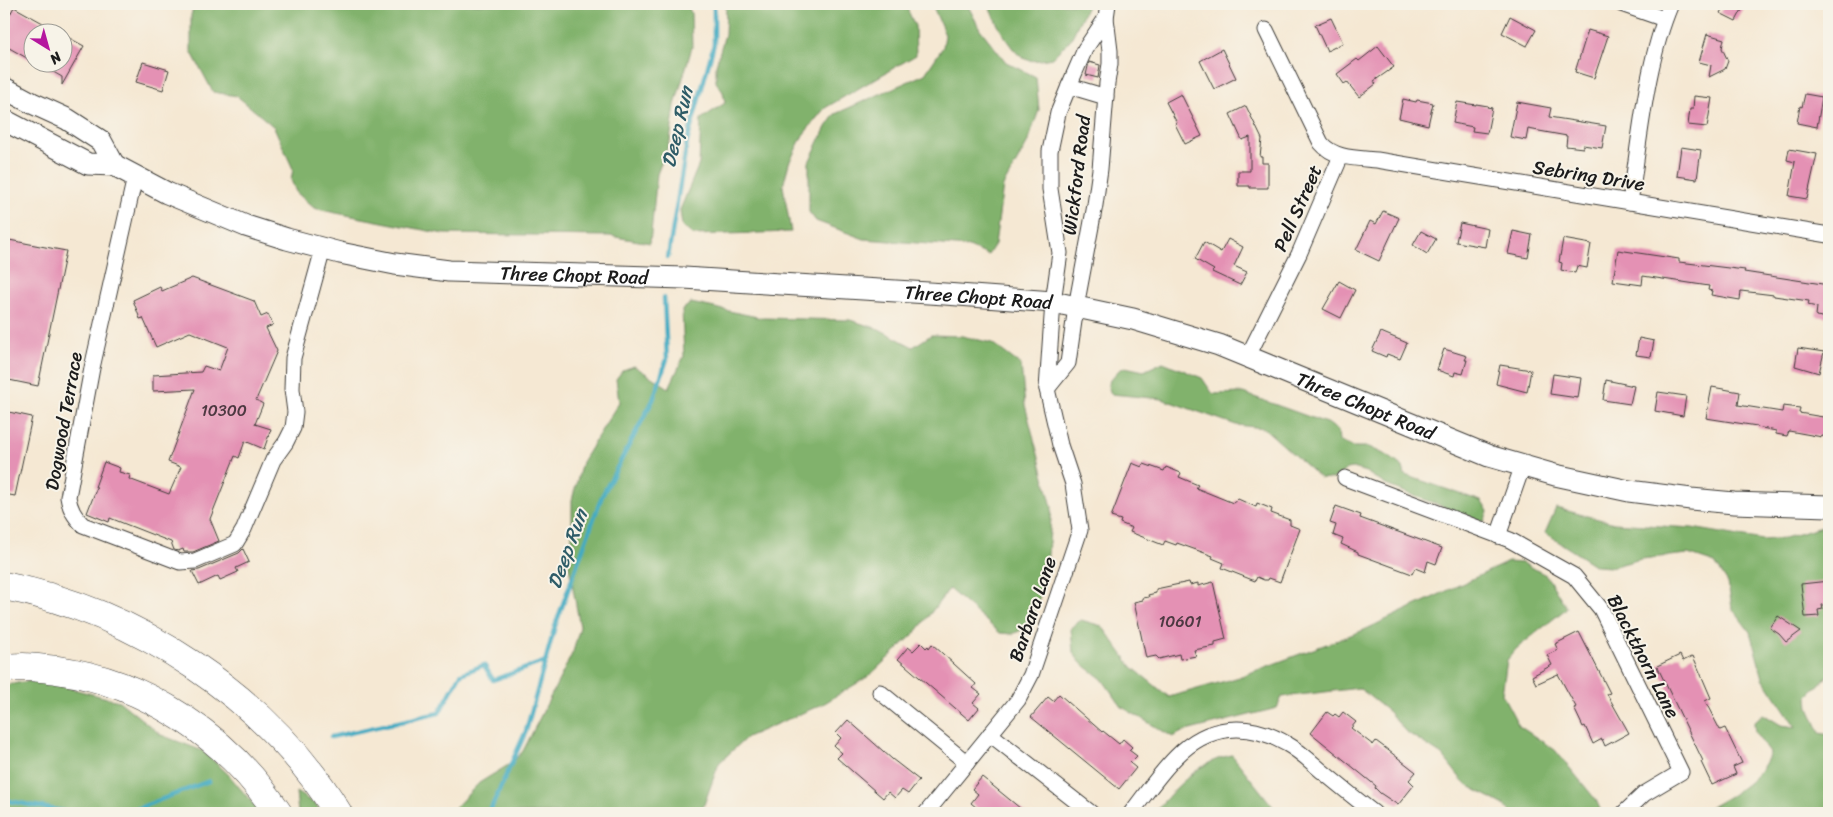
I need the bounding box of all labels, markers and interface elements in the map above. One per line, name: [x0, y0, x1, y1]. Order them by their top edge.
north arrow: [22, 22, 72, 72]
text: N: [44, 44, 68, 71]
water label: Deep Run: [651, 81, 704, 171]
street label: Wickford Road: [1053, 111, 1100, 237]
street label: Sebring Drive: [1531, 150, 1648, 201]
street label: Pell Street: [1264, 159, 1331, 257]
street label: Three Chopt Road: [500, 257, 651, 294]
street label: Three Chopt Road: [904, 276, 1055, 319]
street label: Dogwood Terrace: [35, 349, 92, 493]
street label: Three Chopt Road: [1291, 362, 1442, 450]
house number: 10300: [201, 396, 247, 425]
water label: Deep Run: [537, 503, 599, 594]
street label: Barbara Lane: [999, 552, 1066, 666]
street label: Blackthorn Lane: [1598, 588, 1689, 724]
house number: 10601: [1158, 607, 1202, 636]

